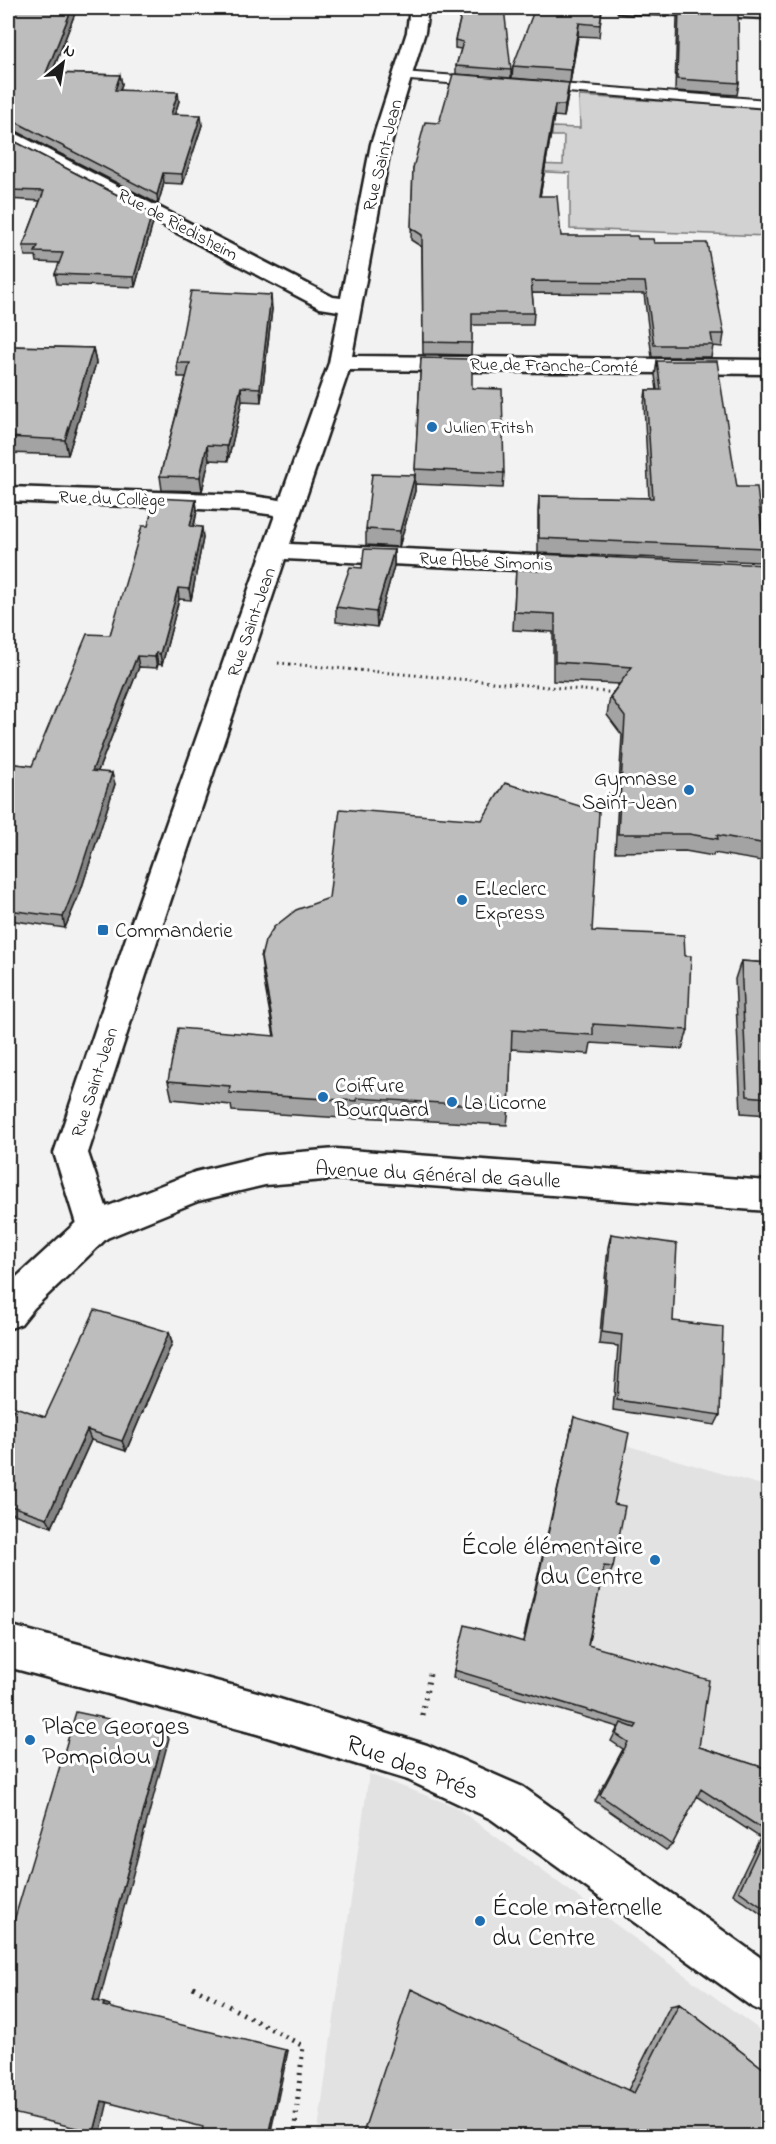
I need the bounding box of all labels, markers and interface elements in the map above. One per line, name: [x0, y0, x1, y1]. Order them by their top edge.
north arrow: [33, 33, 93, 93]
text: N: [59, 39, 80, 65]
street label: Rue Saint-Jean: [357, 97, 410, 214]
street label: Rue de Riedisheim: [112, 183, 242, 268]
street label: Rue de Franche-Comté: [469, 353, 639, 381]
place label: Julien Fritsh: [444, 416, 534, 442]
marker: Julien Fritsh: [425, 420, 439, 434]
street label: Rue du Collège: [58, 485, 167, 516]
street label: Rue Abbé Simonis: [418, 547, 554, 579]
street label: Rue Saint-Jean: [222, 564, 284, 681]
place label: Gymnase Saint-Jean: [582, 765, 678, 819]
marker: Gymnase Saint-Jean: [682, 783, 696, 797]
place label: E.Leclerc Express: [474, 875, 547, 929]
marker: E.Leclerc Express: [455, 893, 469, 907]
place label: Commanderie: [115, 917, 233, 947]
marker: Commanderie: [96, 923, 110, 937]
street label: Rue Saint-Jean: [66, 1024, 126, 1141]
place label: Coiffure Bourquard: [334, 1072, 429, 1126]
place label: La Licorne: [464, 1089, 547, 1119]
marker: Coiffure Bourquard: [316, 1090, 330, 1104]
marker: La Licorne: [445, 1095, 459, 1109]
street label: Avenue du Général de Gaulle: [315, 1155, 562, 1197]
place label: École élémentaire du Centre: [461, 1529, 643, 1597]
marker: École élémentaire du Centre: [648, 1553, 662, 1567]
place label: Place Georges Pompidou: [42, 1709, 190, 1777]
street label: Rue des Prés: [340, 1726, 484, 1812]
marker: Place Georges Pompidou: [23, 1733, 37, 1747]
place label: École maternelle du Centre: [492, 1890, 662, 1958]
marker: École maternelle du Centre: [473, 1914, 487, 1928]

